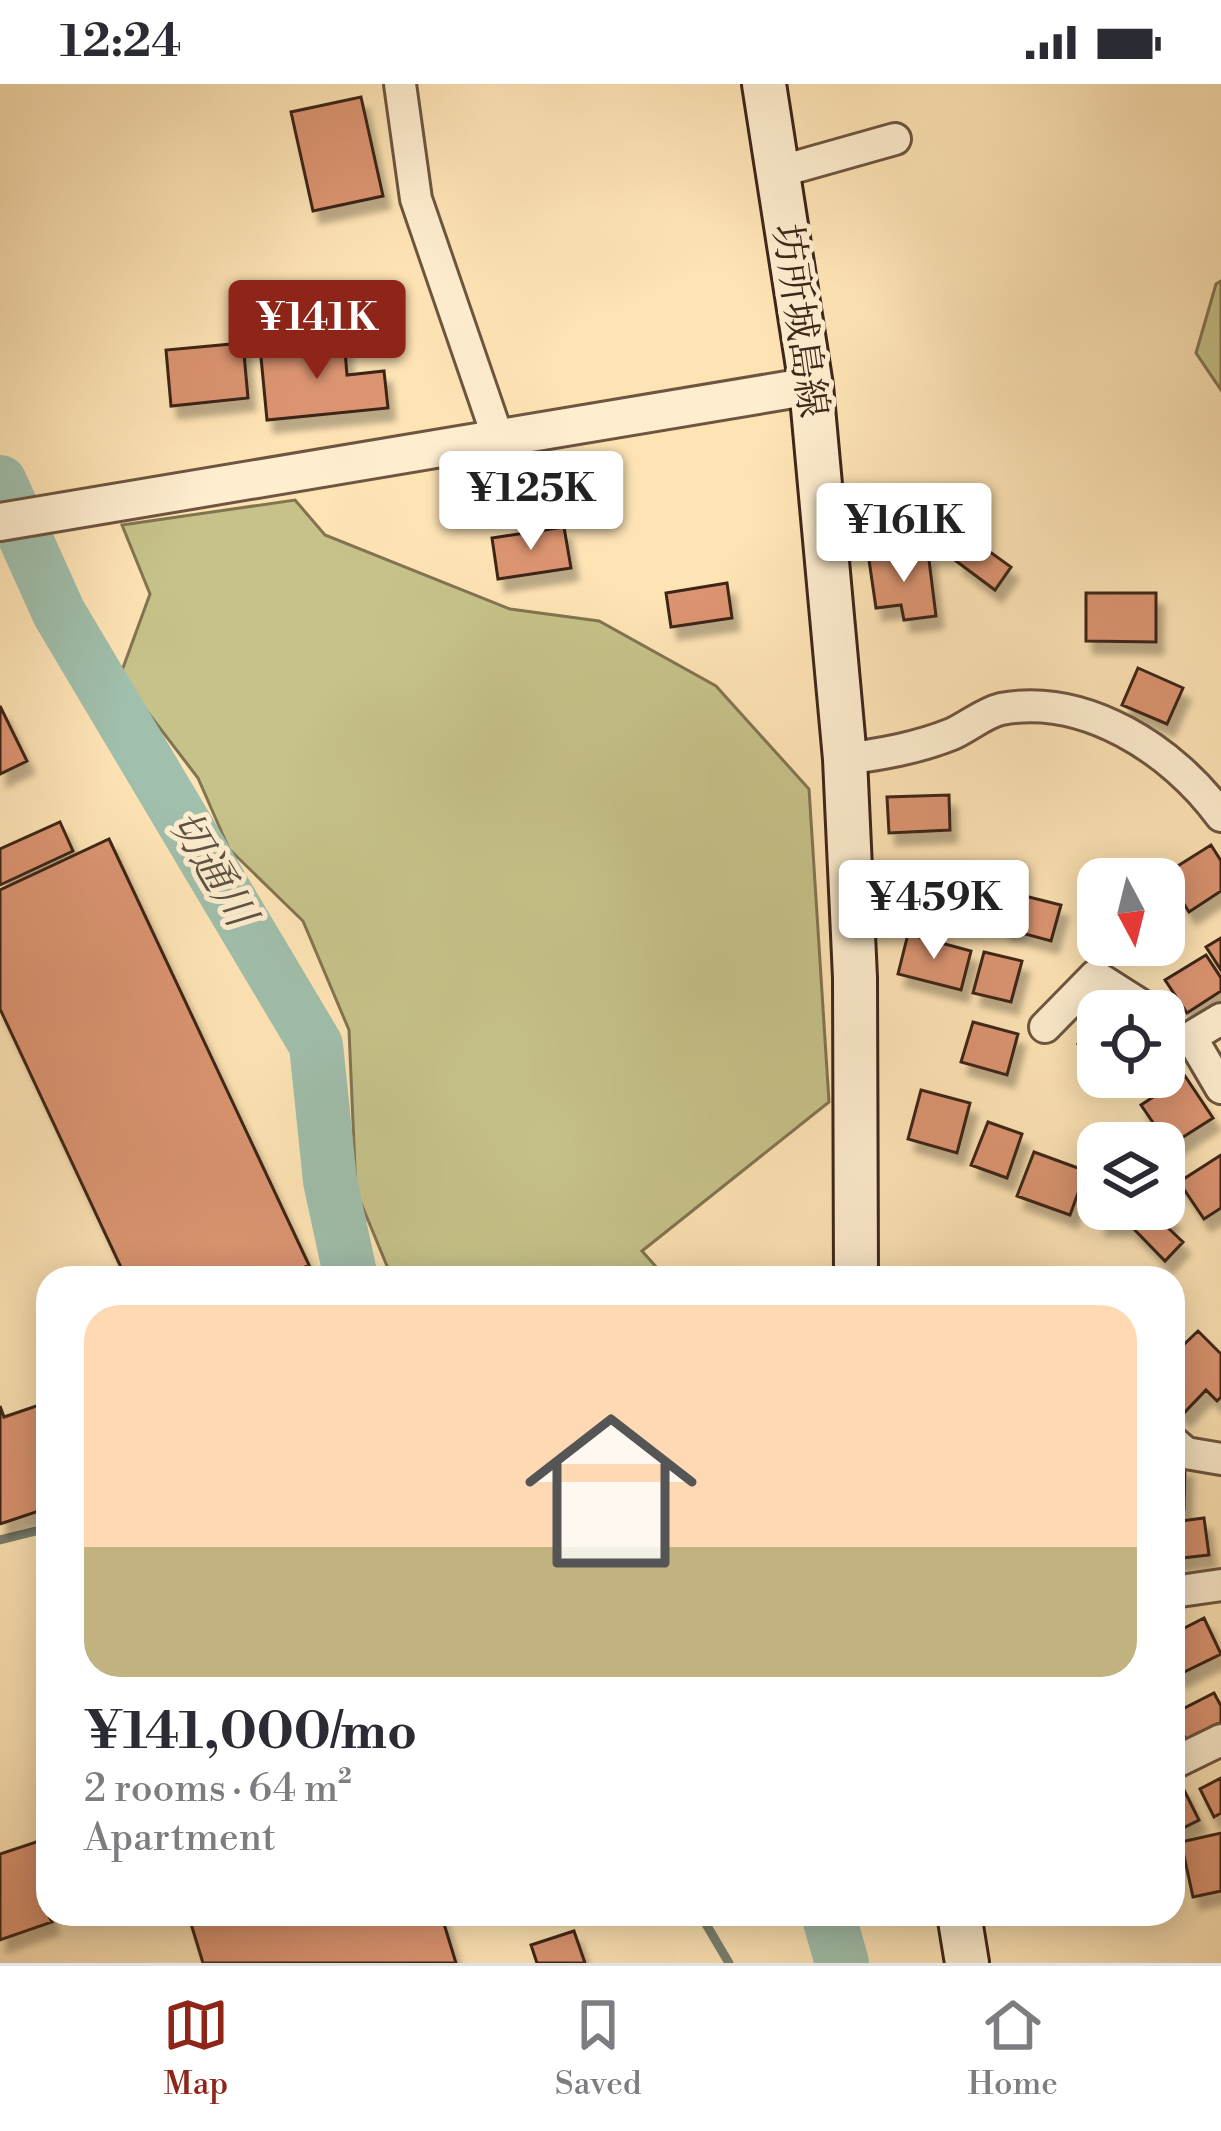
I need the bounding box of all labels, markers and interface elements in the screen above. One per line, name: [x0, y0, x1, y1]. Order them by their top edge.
text: 12:24: [60, 14, 182, 71]
street label: 坊所城島線: [761, 221, 837, 421]
pin: ¥141K: [233, 280, 401, 382]
text: ¥141K: [256, 294, 378, 343]
pin: ¥125K: [447, 451, 615, 553]
text: ¥125K: [466, 465, 596, 514]
pin: ¥161K: [820, 483, 988, 585]
text: ¥161K: [843, 497, 965, 546]
water label: 切通川: [156, 801, 268, 940]
north arrow: [1077, 858, 1185, 966]
map controls: [1077, 858, 1185, 1230]
pin: ¥459K: [850, 860, 1018, 962]
text: ¥459K: [866, 874, 1002, 923]
button: locate: [1077, 990, 1185, 1098]
button: layers: [1077, 1122, 1185, 1230]
icon: home: [503, 1383, 719, 1599]
text: ¥141,000/mo: [84, 1701, 417, 1765]
text: 2 rooms · 64 m²: [84, 1765, 352, 1814]
text: Apartment: [84, 1814, 276, 1863]
tab: Map: [163, 1992, 229, 2105]
tab: Saved: [555, 1992, 642, 2105]
tab: Home: [967, 1992, 1058, 2105]

